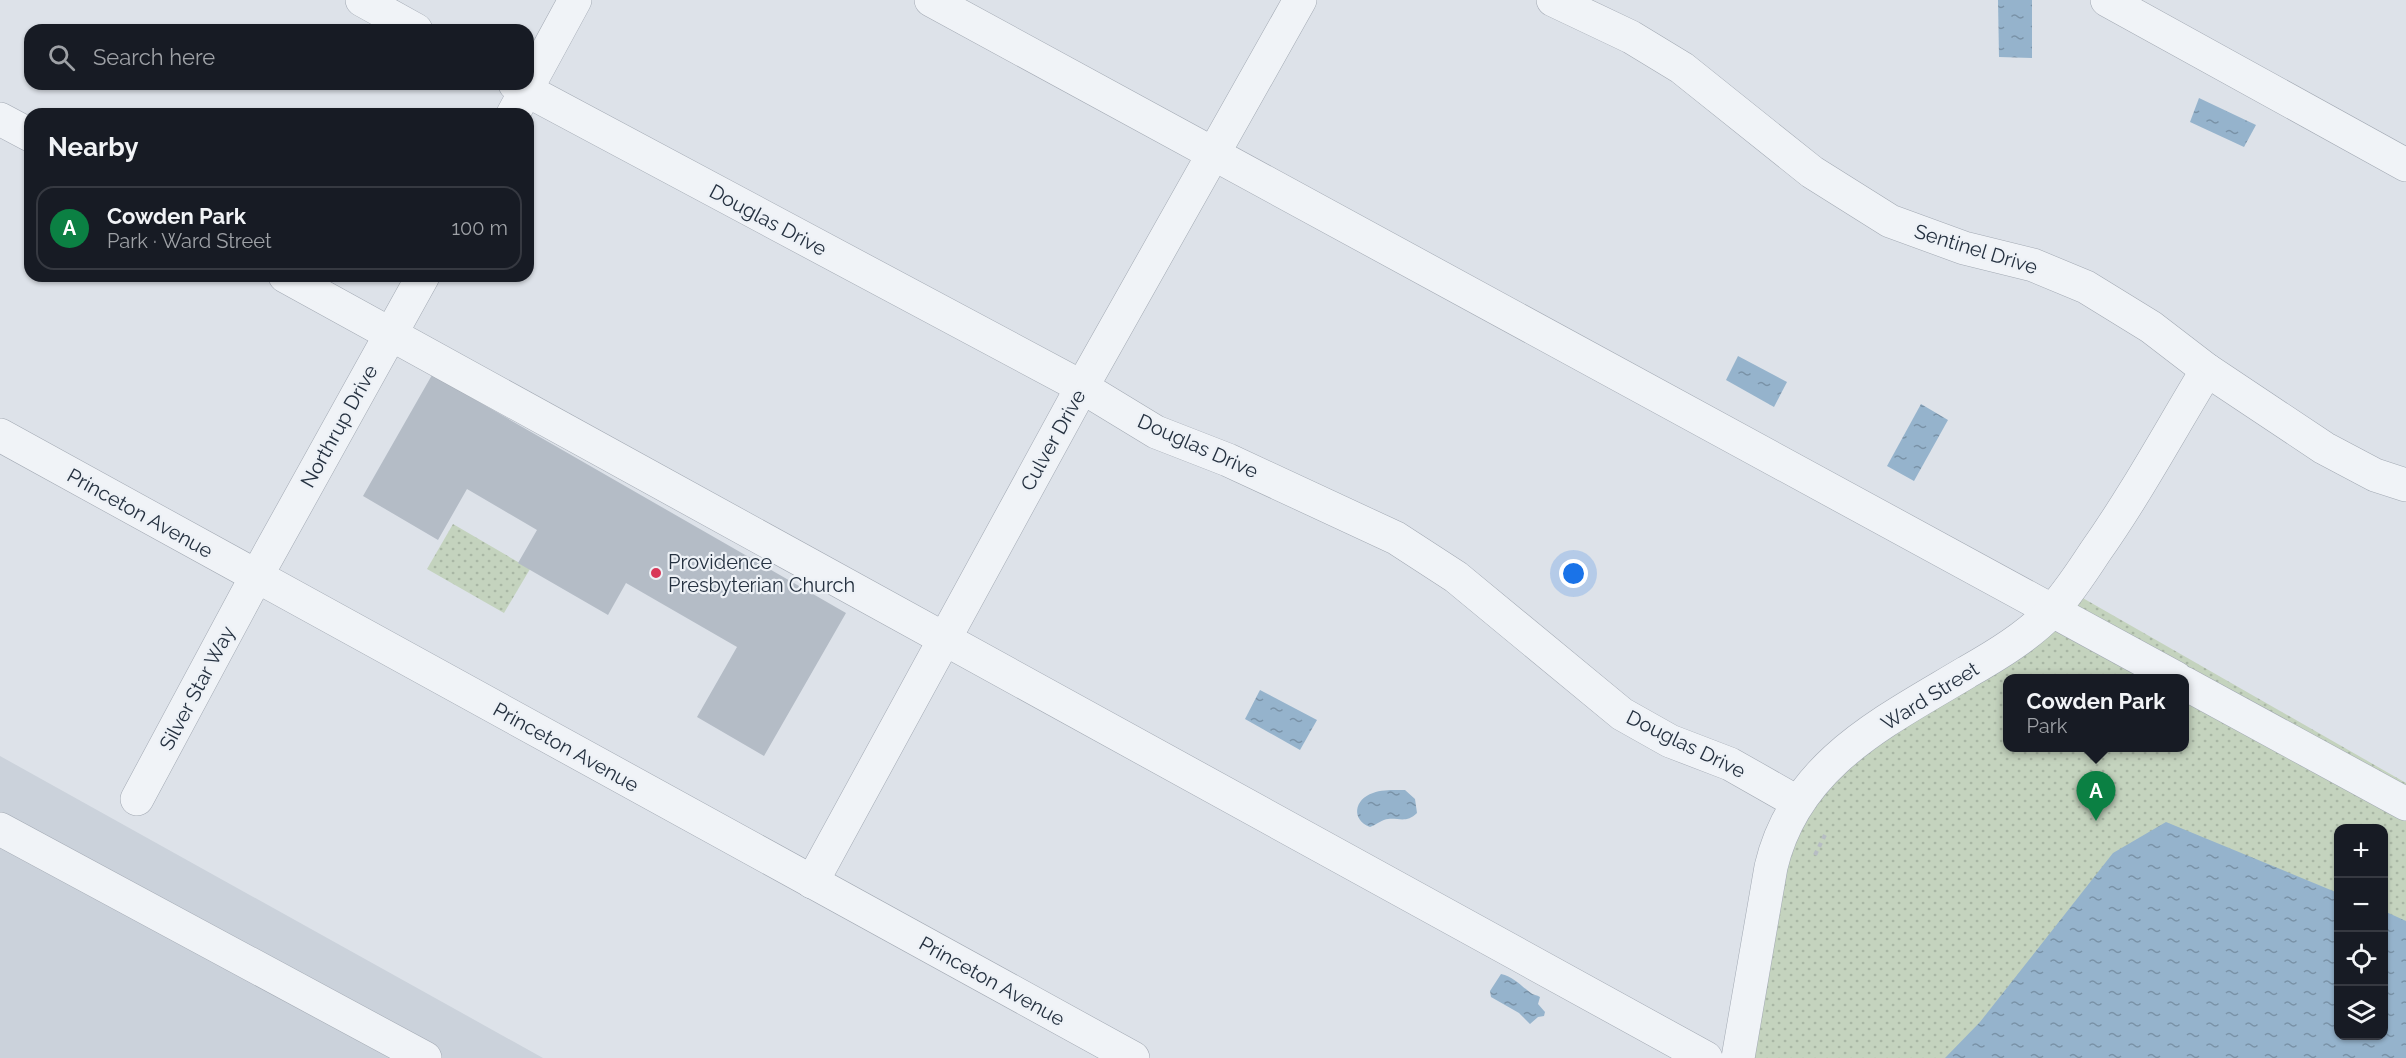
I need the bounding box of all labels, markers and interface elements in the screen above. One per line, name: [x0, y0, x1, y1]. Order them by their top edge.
search box: [24, 24, 534, 90]
icon: search: [45, 41, 78, 74]
text: Search here: [93, 44, 215, 70]
text: Nearby: [48, 132, 138, 162]
street label: Douglas Drive: [705, 179, 831, 261]
text: Cowden Park: [107, 203, 246, 229]
text: A: [63, 216, 76, 240]
text: 100 m: [451, 216, 508, 240]
street label: Sentinel Drive: [1911, 219, 2041, 279]
text: Park · Ward Street: [107, 229, 272, 253]
street label: Northrup Drive: [295, 360, 383, 492]
street label: Culver Drive: [1015, 385, 1091, 495]
street label: Douglas Drive: [1134, 409, 1262, 483]
street label: Princeton Avenue: [63, 463, 217, 563]
place label: Providence Presbyterian Church: [668, 550, 855, 597]
your location: [1559, 559, 1588, 588]
marker: Providence Presbyterian Church: [649, 566, 663, 580]
street label: Silver Star Way: [154, 622, 240, 754]
street label: Ward Street: [1877, 656, 1983, 735]
popup: [2003, 674, 2189, 752]
text: Cowden Park: [2027, 688, 2165, 714]
street label: Princeton Avenue: [489, 697, 643, 797]
street label: Douglas Drive: [1623, 705, 1750, 783]
text: Park: [2027, 714, 2067, 738]
pin: A: [2076, 772, 2116, 821]
map controls: [2334, 824, 2388, 1040]
button: +: [2334, 824, 2388, 878]
button: −: [2334, 878, 2388, 932]
street label: Princeton Avenue: [915, 931, 1069, 1031]
button: locate: [2334, 932, 2388, 986]
button: layers: [2334, 986, 2388, 1040]

